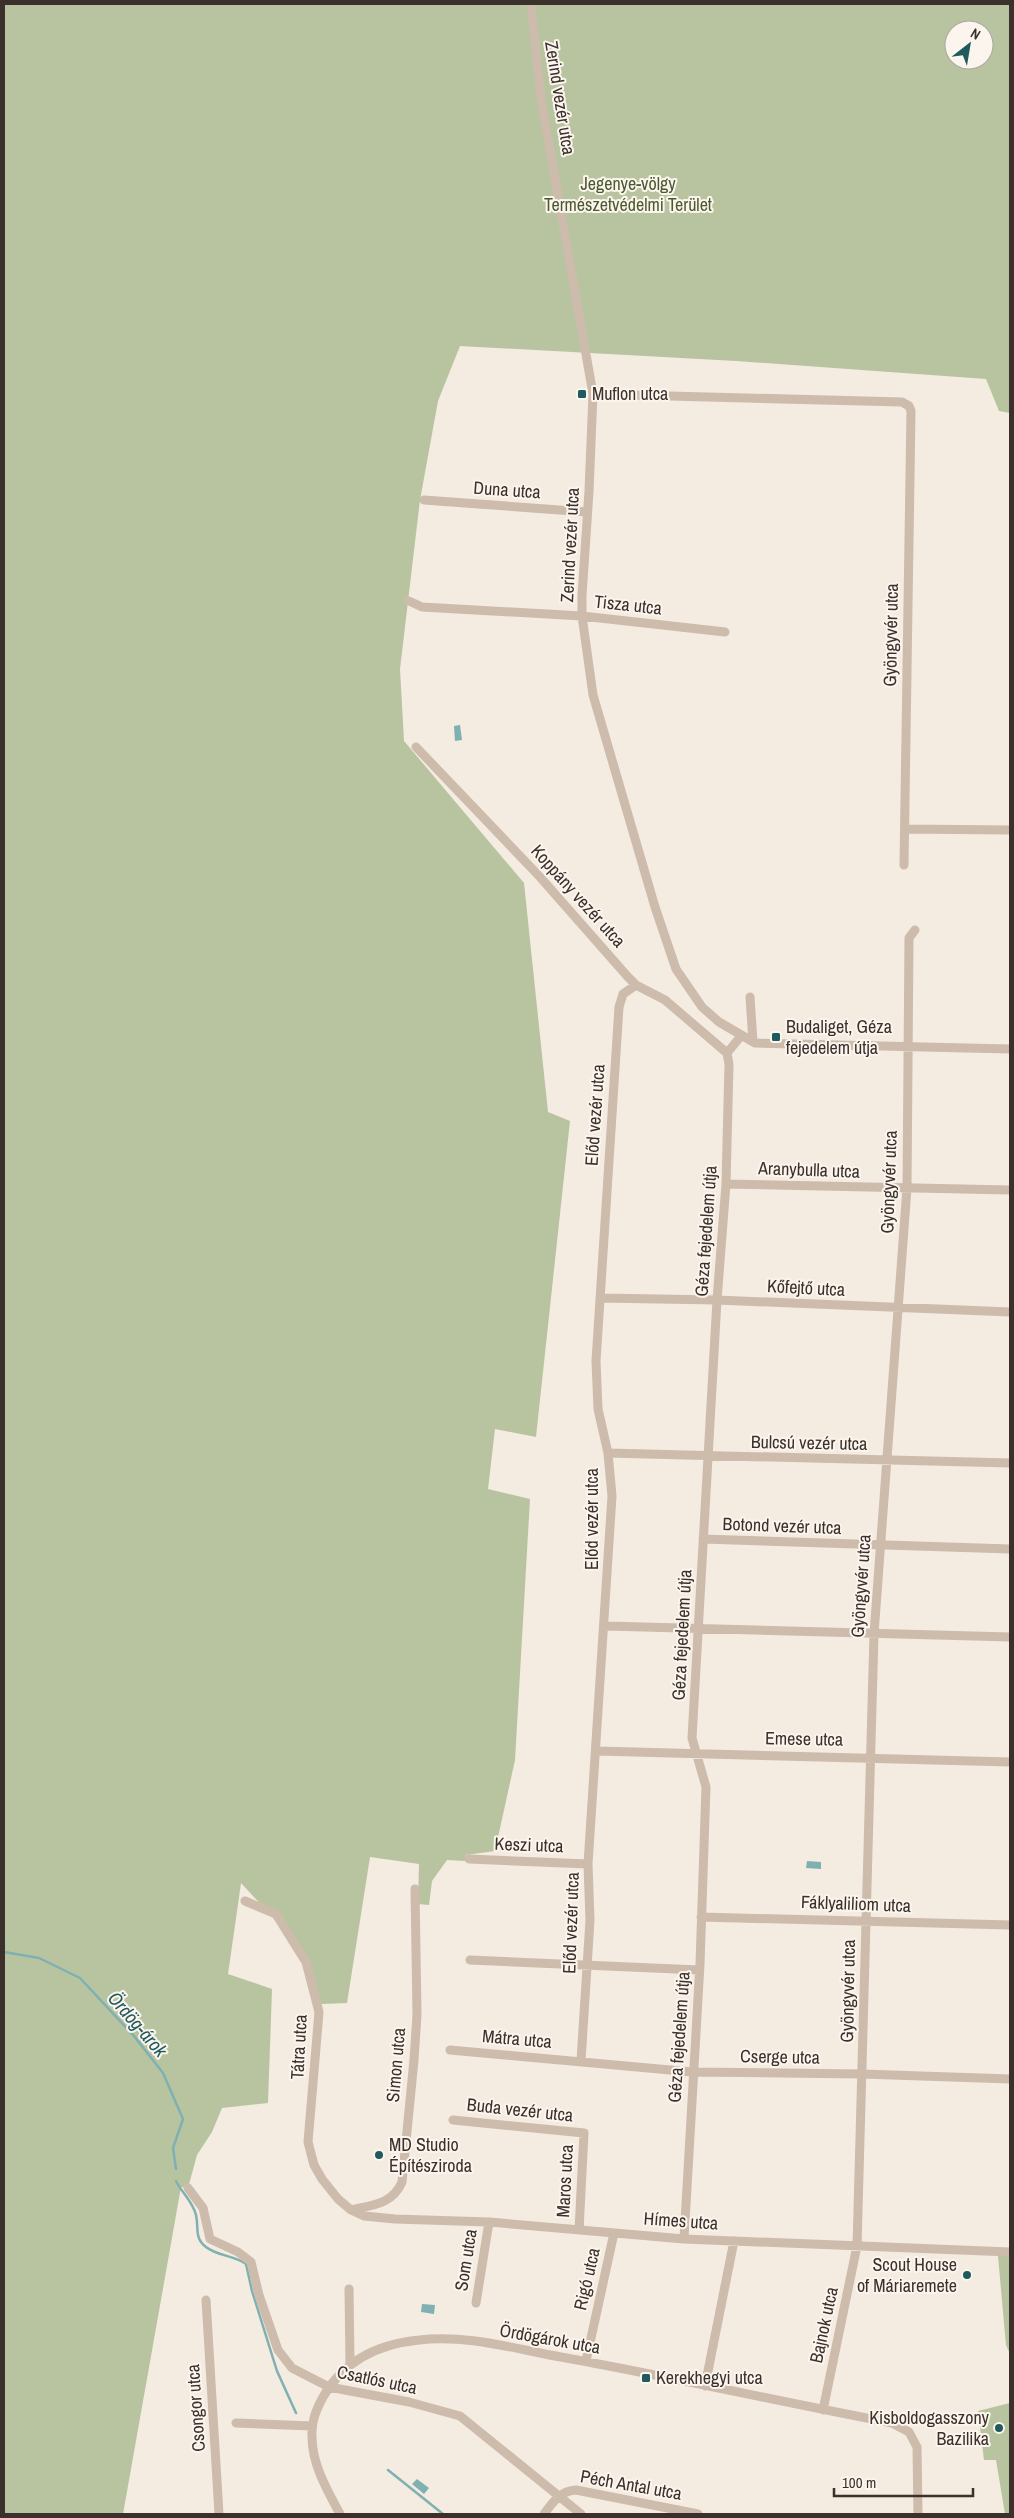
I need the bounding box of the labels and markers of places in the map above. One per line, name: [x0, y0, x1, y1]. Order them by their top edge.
place label: Muflon utca: [592, 381, 668, 406]
marker: Muflon utca: [576, 388, 588, 400]
place label: Budaliget, Géza fejedelem útja: [786, 1014, 892, 1060]
marker: Budaliget, Géza fejedelem útja: [770, 1031, 782, 1043]
place label: MD Studio Építésziroda: [389, 2132, 472, 2178]
marker: MD Studio Építésziroda: [373, 2149, 385, 2161]
place label: Scout House of Máriaremete: [857, 2252, 957, 2298]
marker: Scout House of Máriaremete: [961, 2269, 973, 2281]
place label: Kerekhegyi utca: [656, 2365, 763, 2390]
marker: Kerekhegyi utca: [640, 2372, 652, 2384]
place label: Kisboldogasszony Bazilika: [869, 2405, 990, 2451]
marker: Kisboldogasszony Bazilika: [993, 2422, 1005, 2434]

